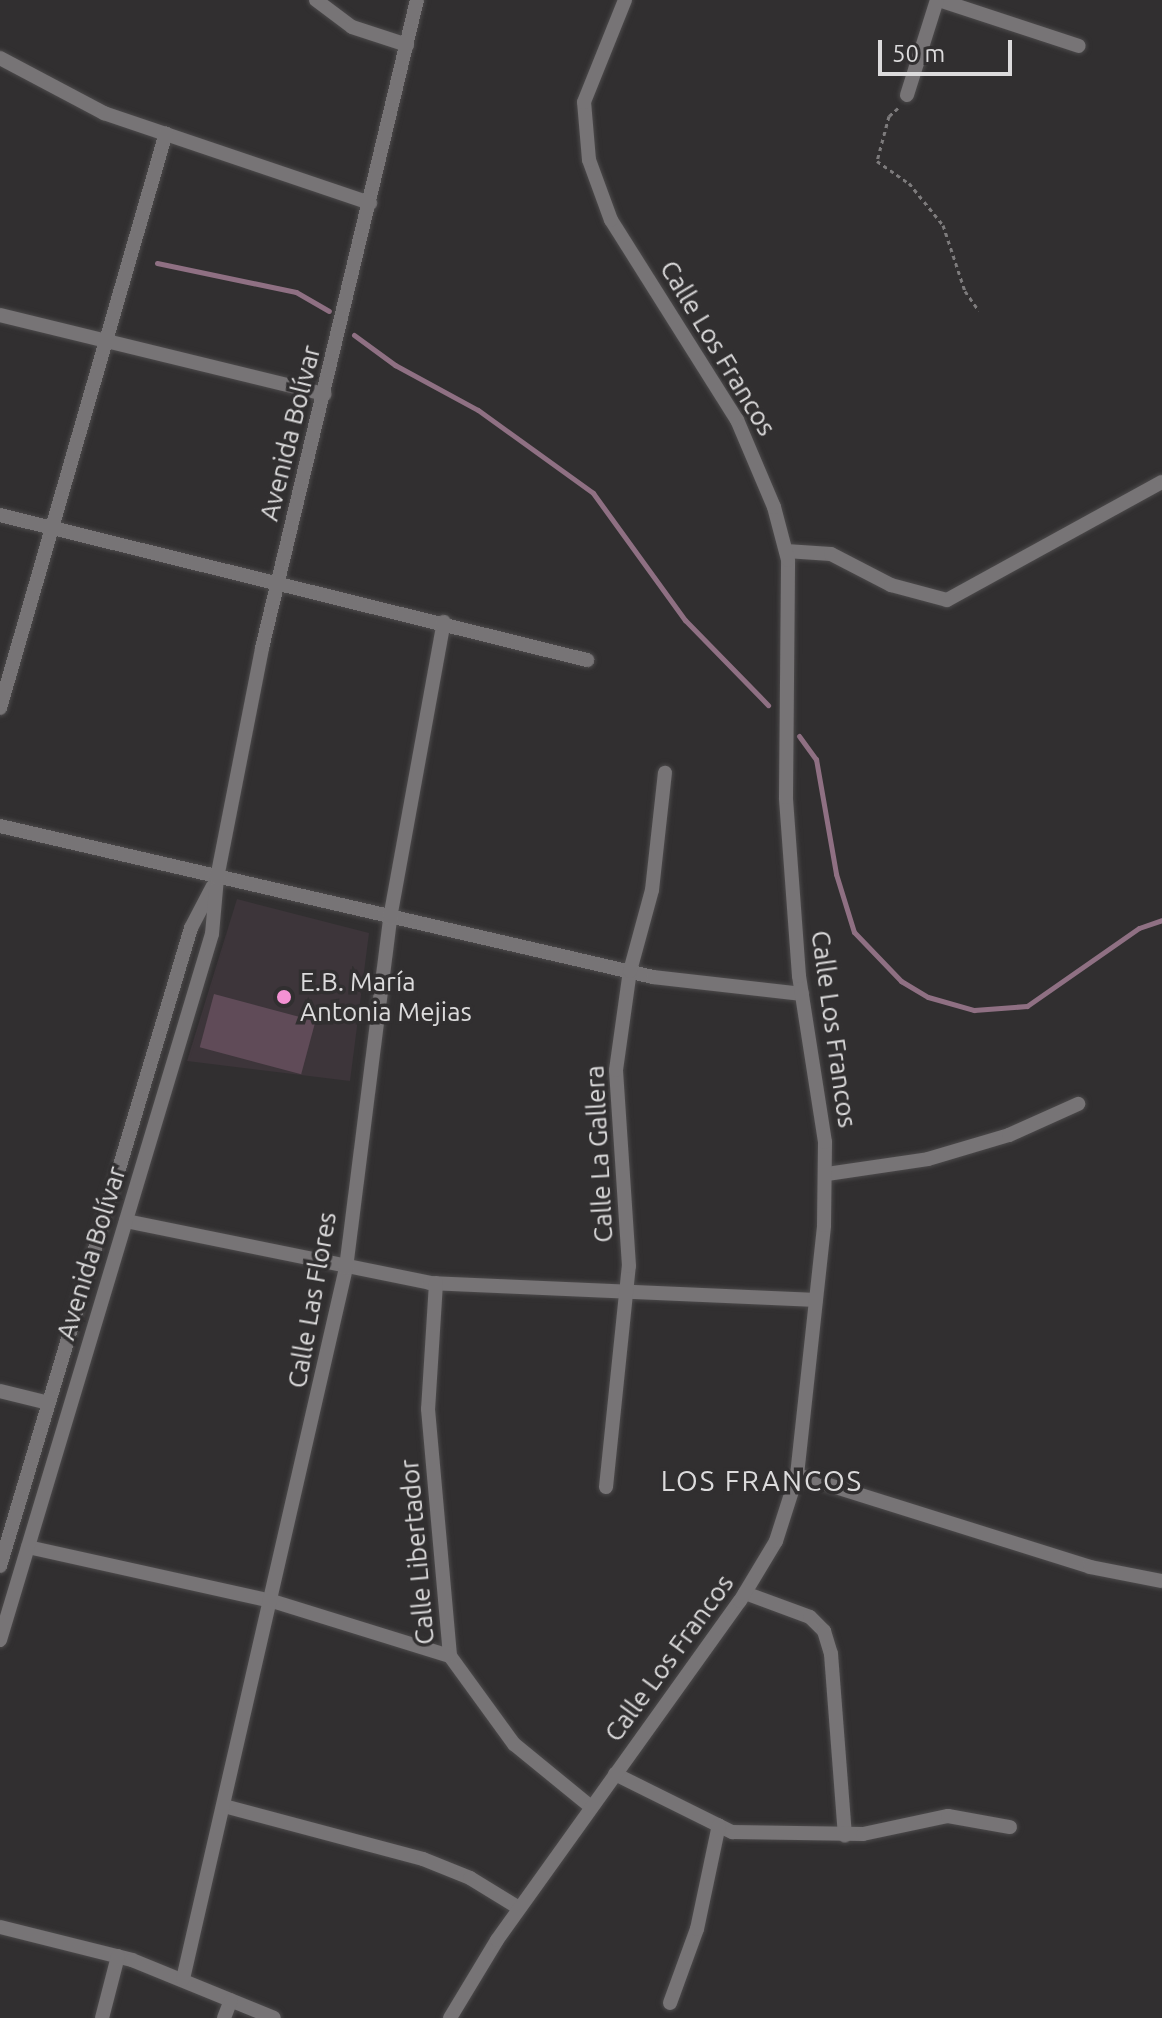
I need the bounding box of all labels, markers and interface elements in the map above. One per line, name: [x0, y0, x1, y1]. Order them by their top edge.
scale bar: [882, 24, 1016, 74]
text: 50 m: [892, 40, 945, 67]
street label: Calle Los Francos: [653, 255, 783, 441]
street label: Avenida Bolívar: [253, 342, 327, 524]
street label: Calle Los Francos: [805, 928, 863, 1130]
place label: E.B. María Antonia Mejias: [300, 966, 472, 1028]
marker: E.B. María Antonia Mejias: [275, 988, 293, 1006]
street label: Calle La Gallera: [579, 1065, 619, 1243]
street label: Avenida Bolívar: [50, 1162, 132, 1344]
street label: Calle Las Flores: [281, 1210, 343, 1390]
street label: Calle Libertador: [393, 1458, 441, 1646]
district label: LOS FRANCOS: [661, 1464, 863, 1498]
street label: Calle Los Francos: [598, 1568, 740, 1748]

